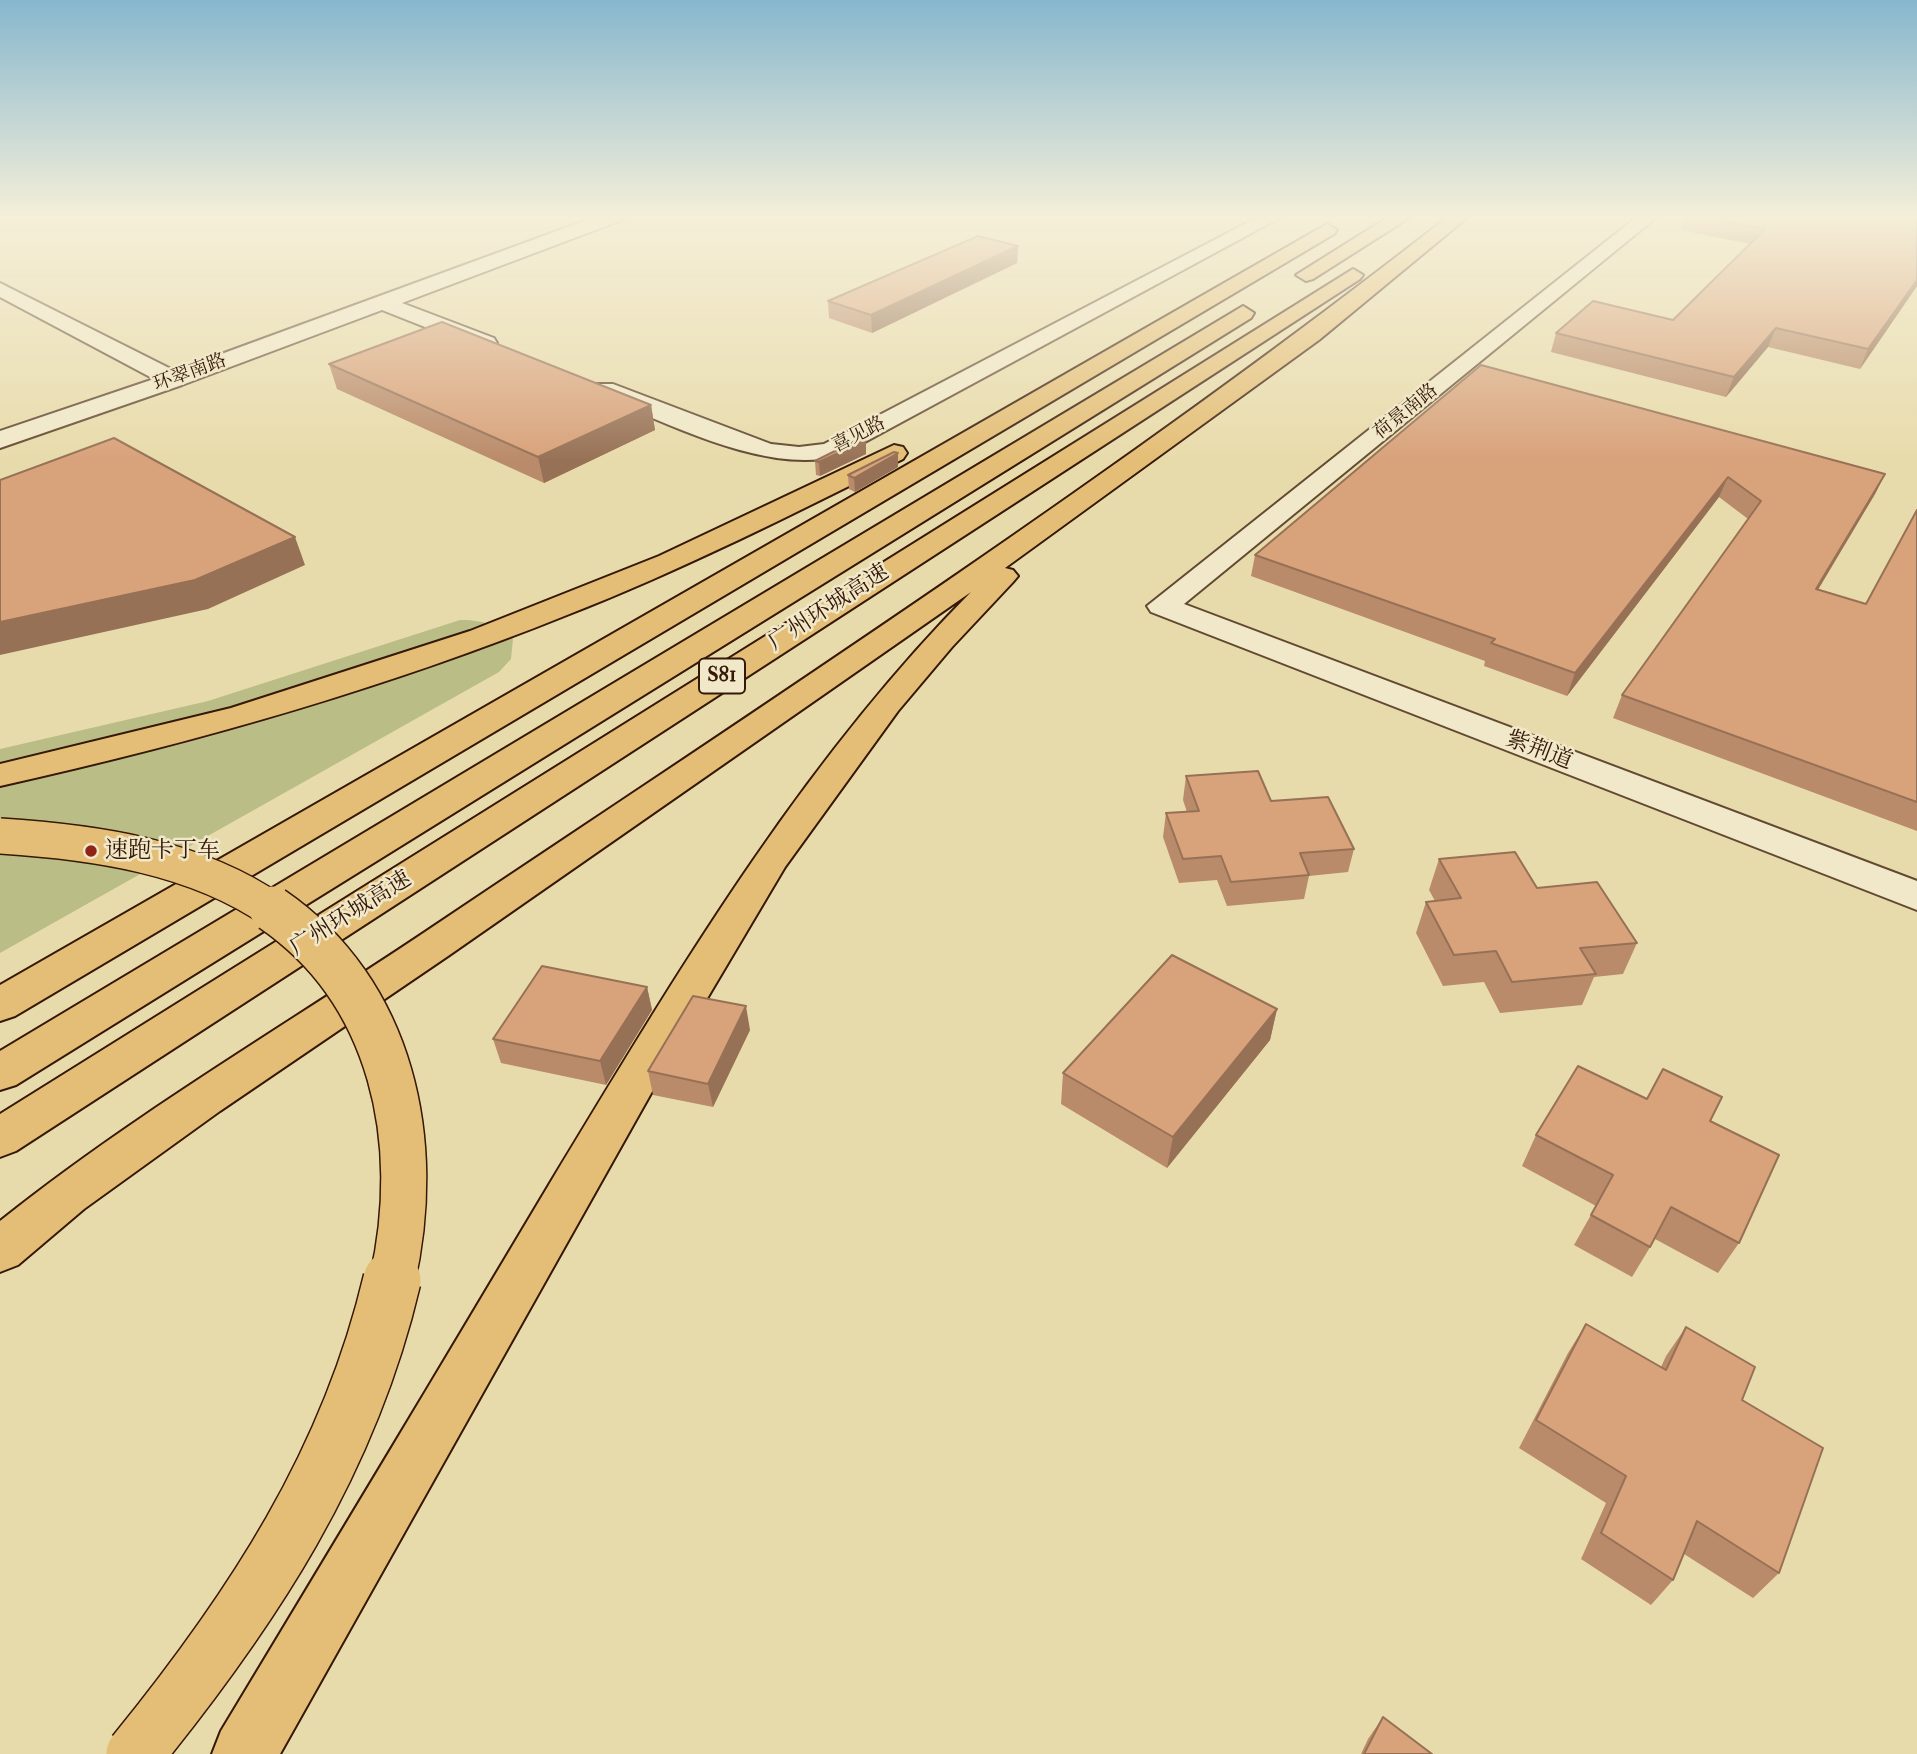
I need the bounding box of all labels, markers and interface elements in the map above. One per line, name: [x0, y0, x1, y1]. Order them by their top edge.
street label: 环翠南路: [150, 349, 230, 397]
street label: 荷景南路: [1369, 379, 1443, 445]
street label: 喜见路: [828, 412, 890, 458]
street label: 广州环城高速: [764, 559, 894, 657]
road number: S81: [699, 658, 745, 694]
street label: 紫荆道: [1502, 726, 1576, 776]
place label: 速跑卡丁车: [105, 837, 220, 865]
marker: 速跑卡丁车: [83, 843, 99, 859]
street label: 广州环城高速: [285, 866, 417, 962]

